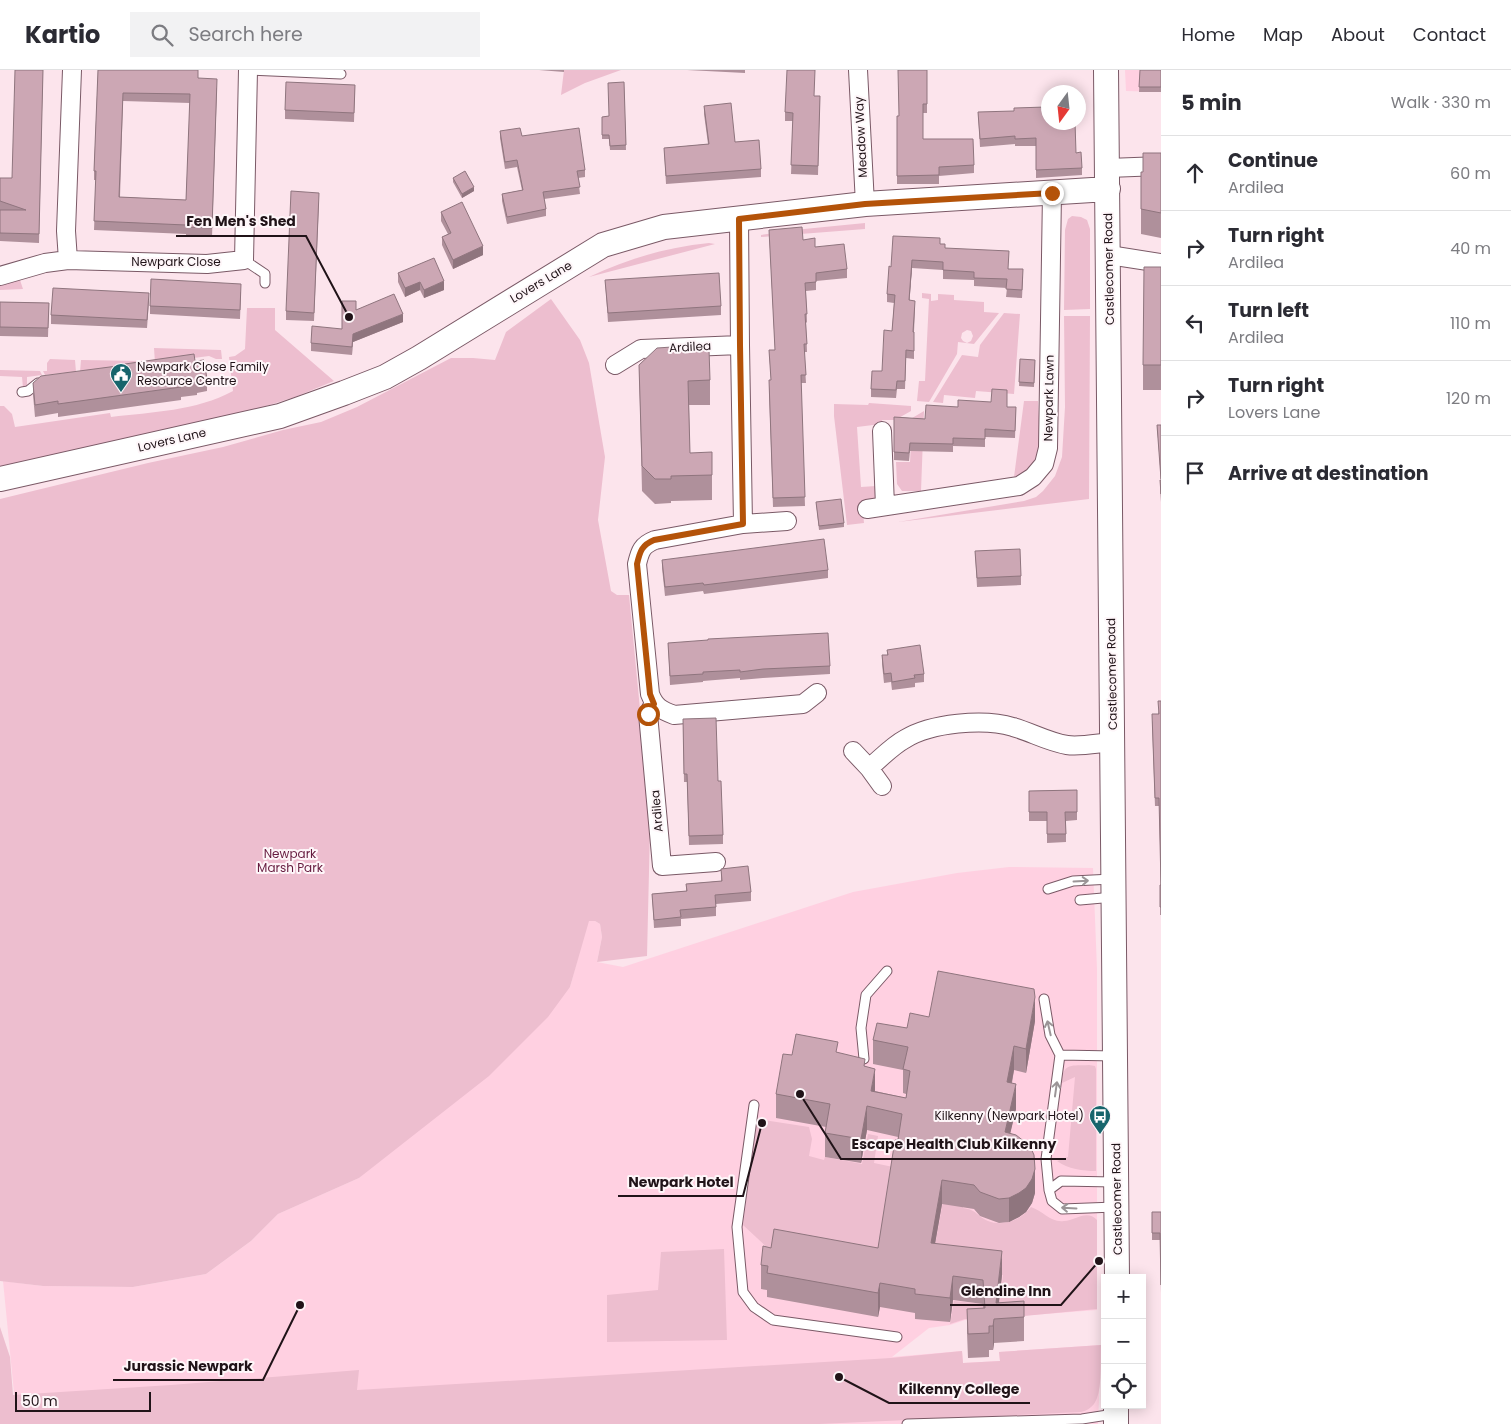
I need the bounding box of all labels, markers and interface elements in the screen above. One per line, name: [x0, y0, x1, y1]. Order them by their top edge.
search box: [130, 12, 480, 57]
text: Kartio: [25, 18, 100, 51]
icon: search: [148, 21, 176, 49]
text: Search here: [188, 21, 303, 48]
text: Home: [1181, 22, 1235, 47]
text: Map: [1263, 22, 1303, 47]
text: About: [1331, 22, 1385, 47]
text: Contact: [1413, 22, 1486, 47]
north arrow: [1041, 85, 1086, 130]
text: 5 min: [1181, 88, 1242, 117]
text: Walk · 330 m: [1391, 91, 1491, 114]
street label: Meadow Way: [850, 96, 871, 178]
text: Continue: [1228, 147, 1318, 174]
icon: ahead: [1181, 159, 1209, 187]
text: 60 m: [1450, 162, 1491, 185]
text: Ardilea: [1228, 176, 1284, 199]
route end: [1041, 182, 1064, 205]
callout: Fen Men's Shed: [176, 207, 306, 236]
text: Fen Men's Shed: [186, 211, 296, 231]
street label: Castlecomer Road: [1099, 213, 1118, 325]
text: Turn right: [1228, 222, 1324, 249]
icon: right: [1181, 234, 1209, 262]
text: 40 m: [1450, 237, 1491, 260]
text: Ardilea: [1228, 251, 1284, 274]
street label: Newpark Close: [131, 253, 221, 270]
street label: Lovers Lane: [507, 256, 575, 307]
text: Turn left: [1228, 297, 1309, 324]
icon: left: [1181, 309, 1209, 337]
text: 110 m: [1450, 312, 1491, 335]
text: Ardilea: [1228, 326, 1284, 349]
street label: Ardilea: [668, 337, 711, 356]
street label: Newpark Lawn: [1039, 355, 1058, 441]
place label: Newpark Close Family Resource Centre: [137, 358, 269, 389]
public building icon: Newpark Close Family Resource Centre: [109, 362, 133, 393]
text: Turn right: [1228, 372, 1324, 399]
icon: right: [1181, 384, 1209, 412]
text: 120 m: [1446, 387, 1491, 410]
text: Lovers Lane: [1228, 401, 1321, 424]
street label: Lovers Lane: [136, 423, 208, 456]
icon: arrive: [1181, 459, 1209, 487]
text: Arrive at destination: [1228, 460, 1429, 487]
street label: Castlecomer Road: [1102, 618, 1121, 730]
route start: [637, 703, 660, 726]
street label: Ardilea: [646, 789, 667, 833]
park label: Newpark Marsh Park: [257, 845, 324, 876]
one-way arrow: [1072, 876, 1088, 885]
one-way arrow: [1044, 1021, 1053, 1037]
one-way arrow: [1051, 1082, 1061, 1098]
bus stop icon: Kilkenny (Newpark Hotel): [1088, 1104, 1112, 1135]
place label: Kilkenny (Newpark Hotel): [935, 1107, 1084, 1124]
callout: Escape Health Club Kilkenny: [841, 1130, 1066, 1159]
text: Escape Health Club Kilkenny: [852, 1134, 1057, 1154]
street label: Castlecomer Road: [1107, 1143, 1126, 1255]
callout: Newpark Hotel: [618, 1167, 743, 1196]
text: Newpark Hotel: [628, 1172, 734, 1192]
one-way arrow: [1061, 1203, 1077, 1212]
map controls: [1101, 1274, 1146, 1409]
button: +: [1101, 1274, 1146, 1319]
callout: Glendine Inn: [950, 1276, 1061, 1305]
text: Glendine Inn: [961, 1281, 1051, 1301]
button: −: [1101, 1319, 1146, 1364]
callout: Jurassic Newpark: [113, 1351, 263, 1380]
text: Jurassic Newpark: [123, 1356, 253, 1376]
button: locate: [1101, 1364, 1146, 1409]
callout: Kilkenny College: [889, 1374, 1030, 1403]
text: Kilkenny College: [899, 1379, 1020, 1399]
scale bar: [15, 1389, 151, 1412]
text: 50 m: [22, 1391, 58, 1411]

